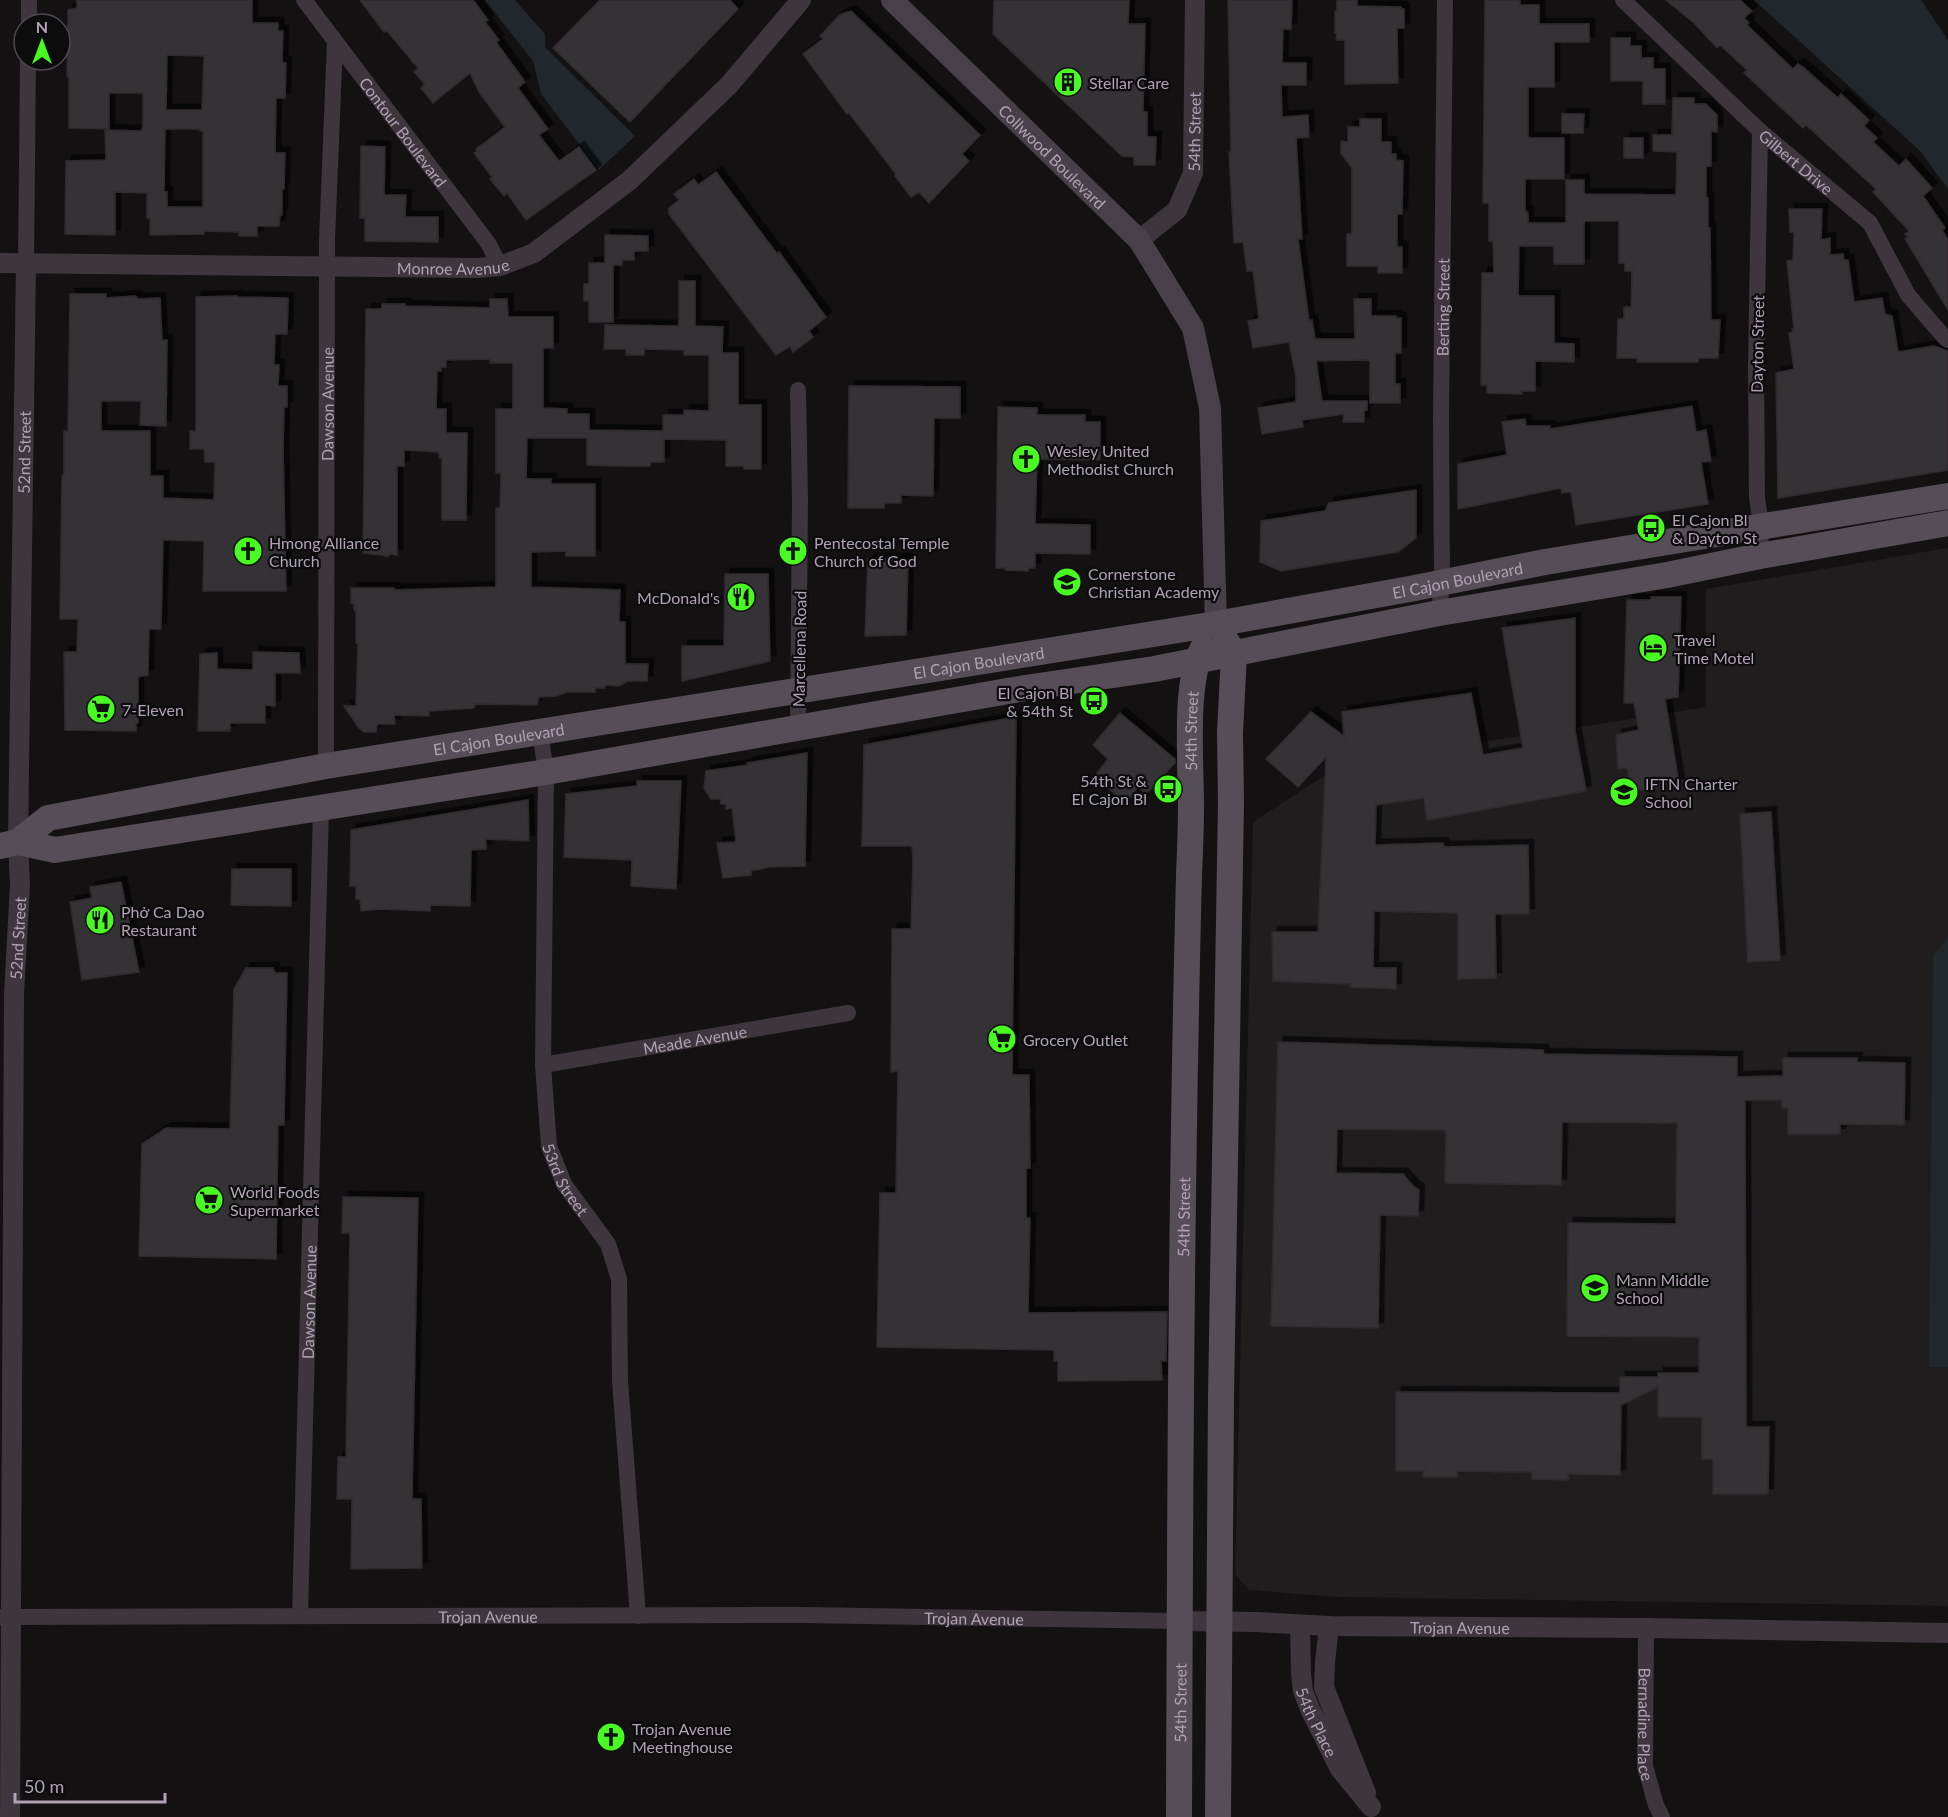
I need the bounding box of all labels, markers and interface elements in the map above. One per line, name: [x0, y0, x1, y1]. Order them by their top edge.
north arrow: [12, 12, 72, 72]
text: N: [36, 17, 48, 36]
building icon: Stellar Care: [1052, 66, 1084, 98]
street label: Contour Boulevard: [356, 73, 451, 190]
place label: Stellar Care: [1089, 73, 1169, 92]
street label: 54th Street: [1184, 92, 1203, 172]
street label: Collwood Boulevard: [995, 100, 1110, 212]
street label: Gilbert Drive: [1756, 125, 1837, 198]
street label: Monroe Avenue: [397, 254, 512, 278]
street label: Berting Street: [1432, 258, 1452, 356]
street label: Dayton Street: [1747, 295, 1767, 393]
street label: Dawson Avenue: [317, 347, 336, 461]
street label: 52nd Street: [13, 410, 33, 494]
place label: Wesley United Methodist Church: [1047, 441, 1174, 478]
church icon: Wesley United Methodist Church: [1010, 443, 1042, 475]
place label: El Cajon Bl & Dayton St: [1672, 510, 1758, 547]
bus stop icon: El Cajon Bl & Dayton St: [1635, 512, 1667, 544]
place label: Hmong Alliance Church: [269, 533, 379, 570]
place label: Pentecostal Temple Church of God: [814, 533, 949, 570]
church icon: Hmong Alliance Church: [232, 535, 264, 567]
church icon: Pentecostal Temple Church of God: [777, 535, 809, 567]
street label: El Cajon Boulevard: [1391, 557, 1524, 601]
place label: Cornerstone Christian Academy: [1088, 564, 1220, 601]
school or university icon: Cornerstone Christian Academy: [1051, 566, 1083, 598]
restaurant icon: McDonald's: [725, 581, 757, 613]
place label: McDonald's: [637, 588, 720, 607]
street label: Marcellena Road: [788, 591, 810, 707]
place label: Travel Time Motel: [1674, 630, 1754, 667]
hotel icon: Travel Time Motel: [1637, 632, 1669, 664]
street label: El Cajon Boulevard: [912, 642, 1045, 682]
place label: El Cajon Bl & 54th St: [997, 683, 1073, 720]
bus stop icon: El Cajon Bl & 54th St: [1078, 685, 1110, 717]
street label: 54th Street: [1180, 690, 1201, 771]
supermarket icon: 7-Eleven: [85, 693, 117, 725]
place label: 7-Eleven: [122, 700, 184, 719]
street label: El Cajon Boulevard: [432, 719, 566, 758]
place label: 54th St & El Cajon Bl: [1071, 771, 1148, 808]
bus stop icon: 54th St & El Cajon Bl: [1152, 773, 1184, 805]
place label: IFTN Charter School: [1645, 774, 1738, 811]
school or university icon: IFTN Charter School: [1608, 776, 1640, 808]
street label: 52nd Street: [5, 896, 29, 980]
place label: Phở Ca Dao Restaurant: [121, 902, 205, 939]
restaurant icon: Phở Ca Dao Restaurant: [84, 904, 116, 936]
street label: Meade Avenue: [641, 1021, 748, 1057]
supermarket icon: Grocery Outlet: [986, 1023, 1018, 1055]
place label: Grocery Outlet: [1023, 1030, 1128, 1049]
street label: 53rd Street: [539, 1140, 593, 1219]
street label: 54th Street: [1173, 1177, 1193, 1257]
place label: World Foods Supermarket: [230, 1182, 320, 1219]
supermarket icon: World Foods Supermarket: [193, 1184, 225, 1216]
street label: Dawson Avenue: [297, 1245, 319, 1359]
place label: Mann Middle School: [1616, 1270, 1709, 1307]
school or university icon: Mann Middle School: [1579, 1272, 1611, 1304]
street label: Trojan Avenue: [438, 1606, 538, 1625]
street label: Trojan Avenue: [924, 1607, 1024, 1628]
street label: Trojan Avenue: [1410, 1617, 1510, 1637]
street label: 54th Street: [1170, 1663, 1189, 1743]
street label: Bernadine Place: [1635, 1667, 1658, 1783]
street label: 54th Place: [1293, 1684, 1342, 1760]
place label: Trojan Avenue Meetinghouse: [632, 1719, 733, 1756]
church icon: Trojan Avenue Meetinghouse: [595, 1721, 627, 1753]
scale bar: [15, 1766, 165, 1804]
text: 50 m: [24, 1775, 64, 1797]

